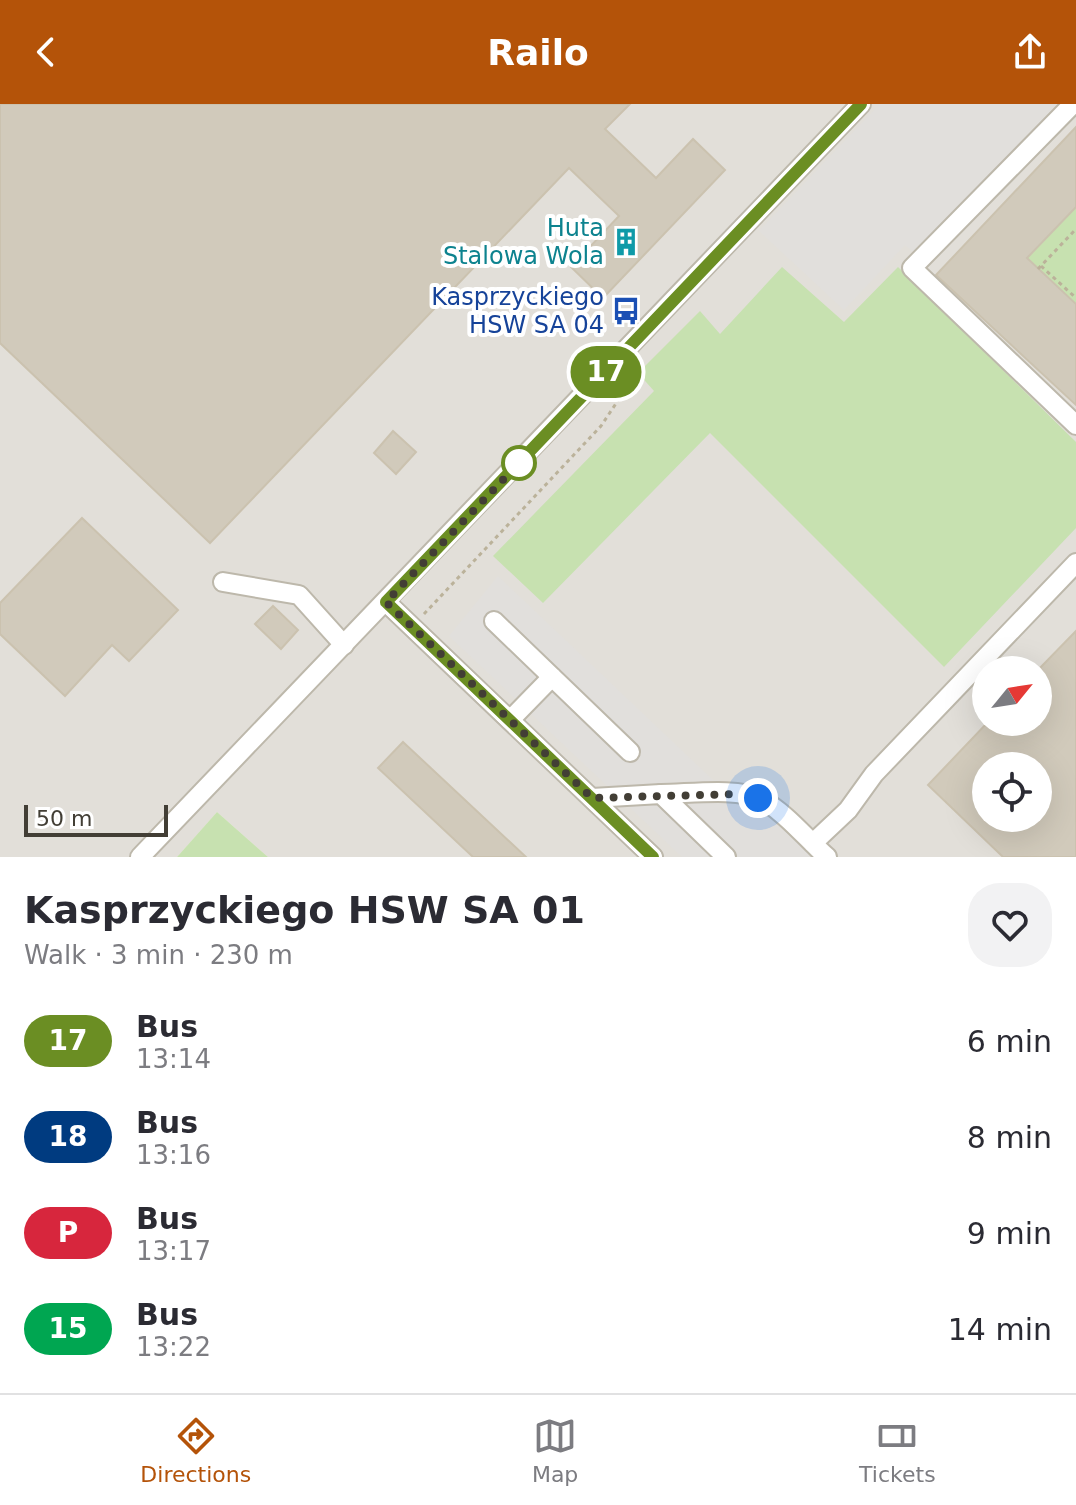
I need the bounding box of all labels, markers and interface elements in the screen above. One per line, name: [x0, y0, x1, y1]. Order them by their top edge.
icon: back: [24, 30, 68, 74]
icon: share: [1008, 30, 1052, 74]
text: Railo: [487, 32, 589, 73]
place label: Huta Stalowa Wola: [443, 214, 604, 270]
building icon: Huta Stalowa Wola: [611, 227, 641, 257]
place label: Kasprzyckiego HSW SA 04: [431, 283, 604, 339]
bus stop icon: Kasprzyckiego HSW SA 04: [611, 296, 641, 326]
line badge: 17: [570, 346, 642, 398]
text: 17: [587, 355, 625, 388]
unlabelled marker: [502, 446, 536, 480]
north arrow: [972, 656, 1052, 736]
map controls: [972, 656, 1052, 832]
button: locate: [972, 752, 1052, 832]
your location: [738, 778, 778, 818]
scale bar: [24, 801, 168, 837]
text: 50 m: [36, 806, 92, 831]
button: heart: [968, 883, 1052, 967]
text: Kasprzyckiego HSW SA 01: [24, 888, 585, 932]
text: Walk · 3 min · 230 m: [24, 940, 293, 970]
text: Bus: [136, 1009, 198, 1044]
text: 17: [49, 1024, 87, 1057]
text: 6 min: [967, 1024, 1052, 1059]
text: 13:14: [136, 1044, 211, 1074]
text: Bus: [136, 1105, 198, 1140]
text: 18: [49, 1120, 87, 1153]
text: 8 min: [967, 1120, 1052, 1155]
text: 13:16: [136, 1140, 211, 1170]
text: Bus: [136, 1201, 198, 1236]
text: P: [58, 1216, 78, 1249]
text: 9 min: [967, 1216, 1052, 1251]
text: 13:17: [136, 1236, 211, 1266]
text: Bus: [136, 1297, 198, 1332]
text: 15: [49, 1312, 87, 1345]
text: 14 min: [948, 1312, 1052, 1347]
text: 13:22: [136, 1332, 211, 1362]
tab: Directions: [140, 1414, 251, 1487]
tab: Map: [532, 1414, 578, 1487]
tab: Tickets: [859, 1414, 936, 1487]

